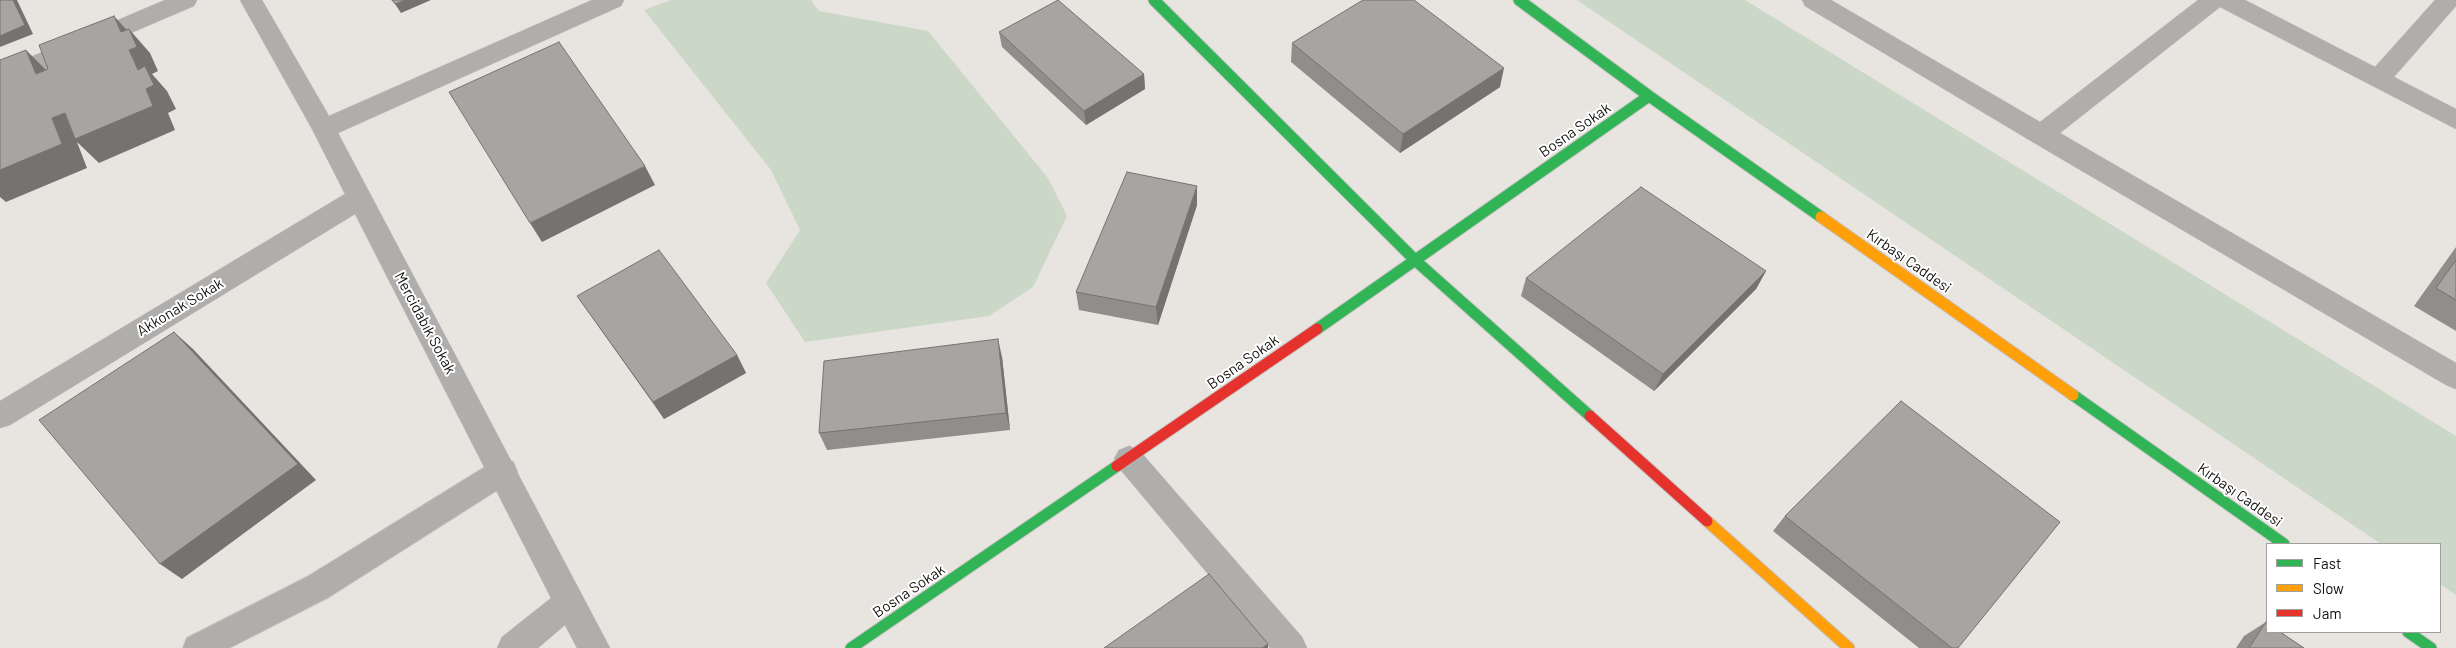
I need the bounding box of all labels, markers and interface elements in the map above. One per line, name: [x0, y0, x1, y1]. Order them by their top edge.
street label: Bosna Sokak: [1536, 99, 1614, 161]
street label: Kırbaşı Caddesi: [1863, 225, 1955, 297]
street label: Mercidabık Sokak: [391, 269, 459, 377]
street label: Akkonak Sokak: [133, 274, 227, 340]
street label: Bosna Sokak: [1204, 331, 1282, 393]
street label: Kırbaşı Caddesi: [2194, 459, 2286, 531]
legend: [2266, 543, 2441, 633]
text: Fast: [2313, 554, 2341, 572]
street label: Bosna Sokak: [870, 560, 948, 622]
text: Slow: [2313, 579, 2344, 597]
text: Jam: [2313, 604, 2342, 622]

